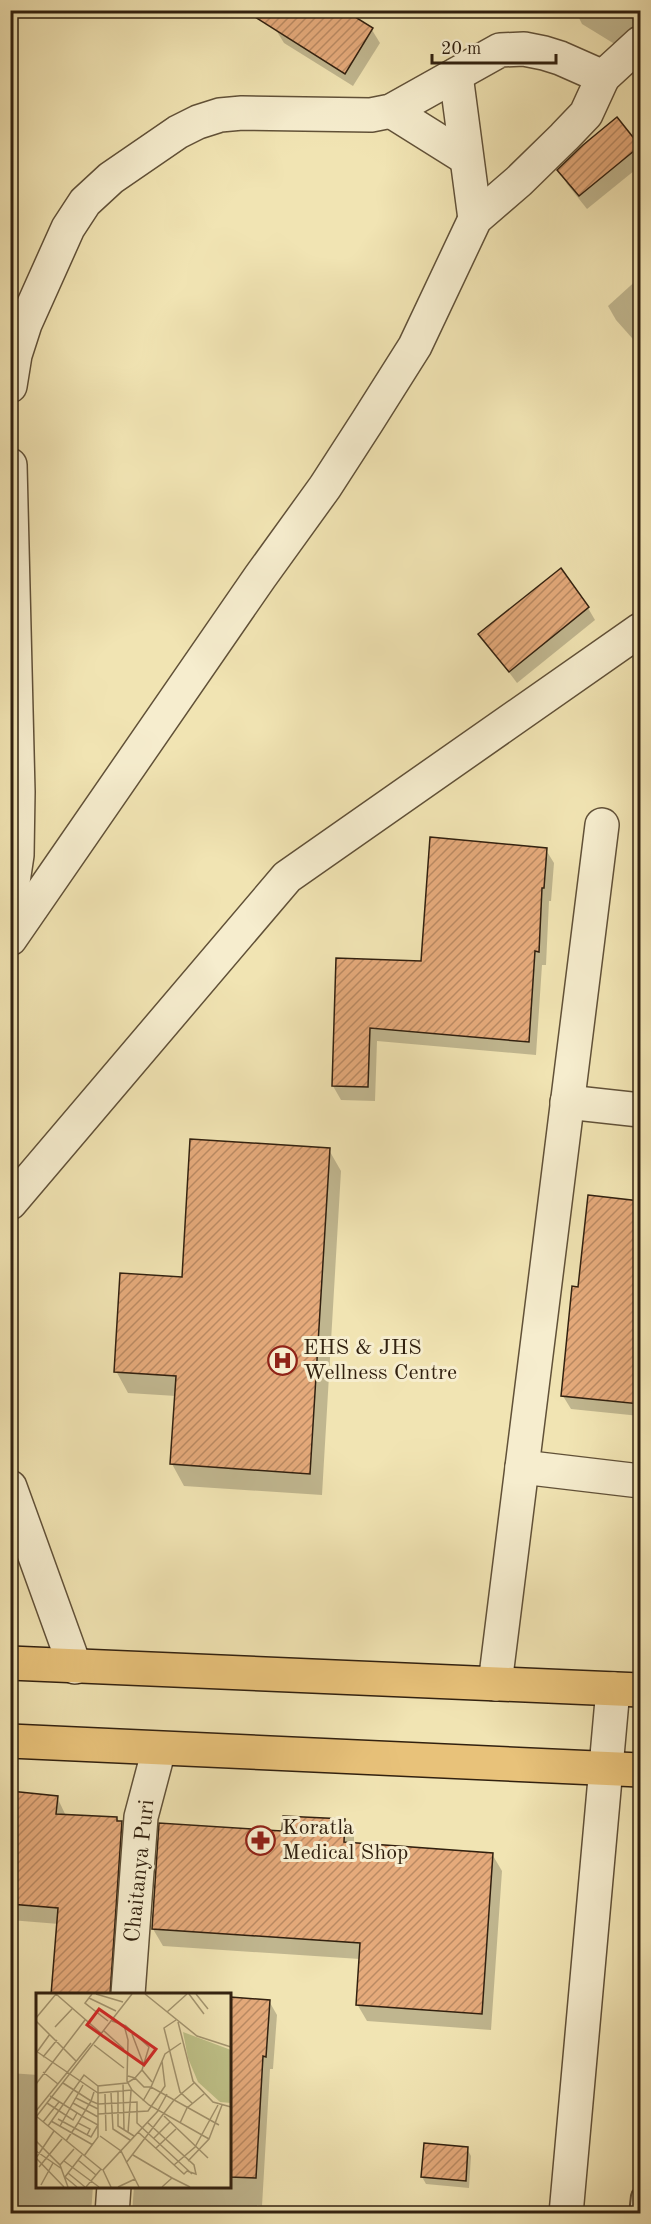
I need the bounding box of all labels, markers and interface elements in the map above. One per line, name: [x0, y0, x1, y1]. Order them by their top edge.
scale bar: [432, 27, 556, 65]
text: 20 m: [441, 40, 481, 58]
place label: EHS & JHS Wellness Centre: [303, 1337, 457, 1384]
hospital icon: EHS & JHS Wellness Centre: [266, 1345, 298, 1377]
street label: Chaitanya Puri: [122, 1798, 158, 1944]
place label: Koratla Medical Shop: [282, 1817, 408, 1864]
pharmacy icon: Koratla Medical Shop: [245, 1825, 277, 1857]
inset map: [36, 1993, 231, 2188]

